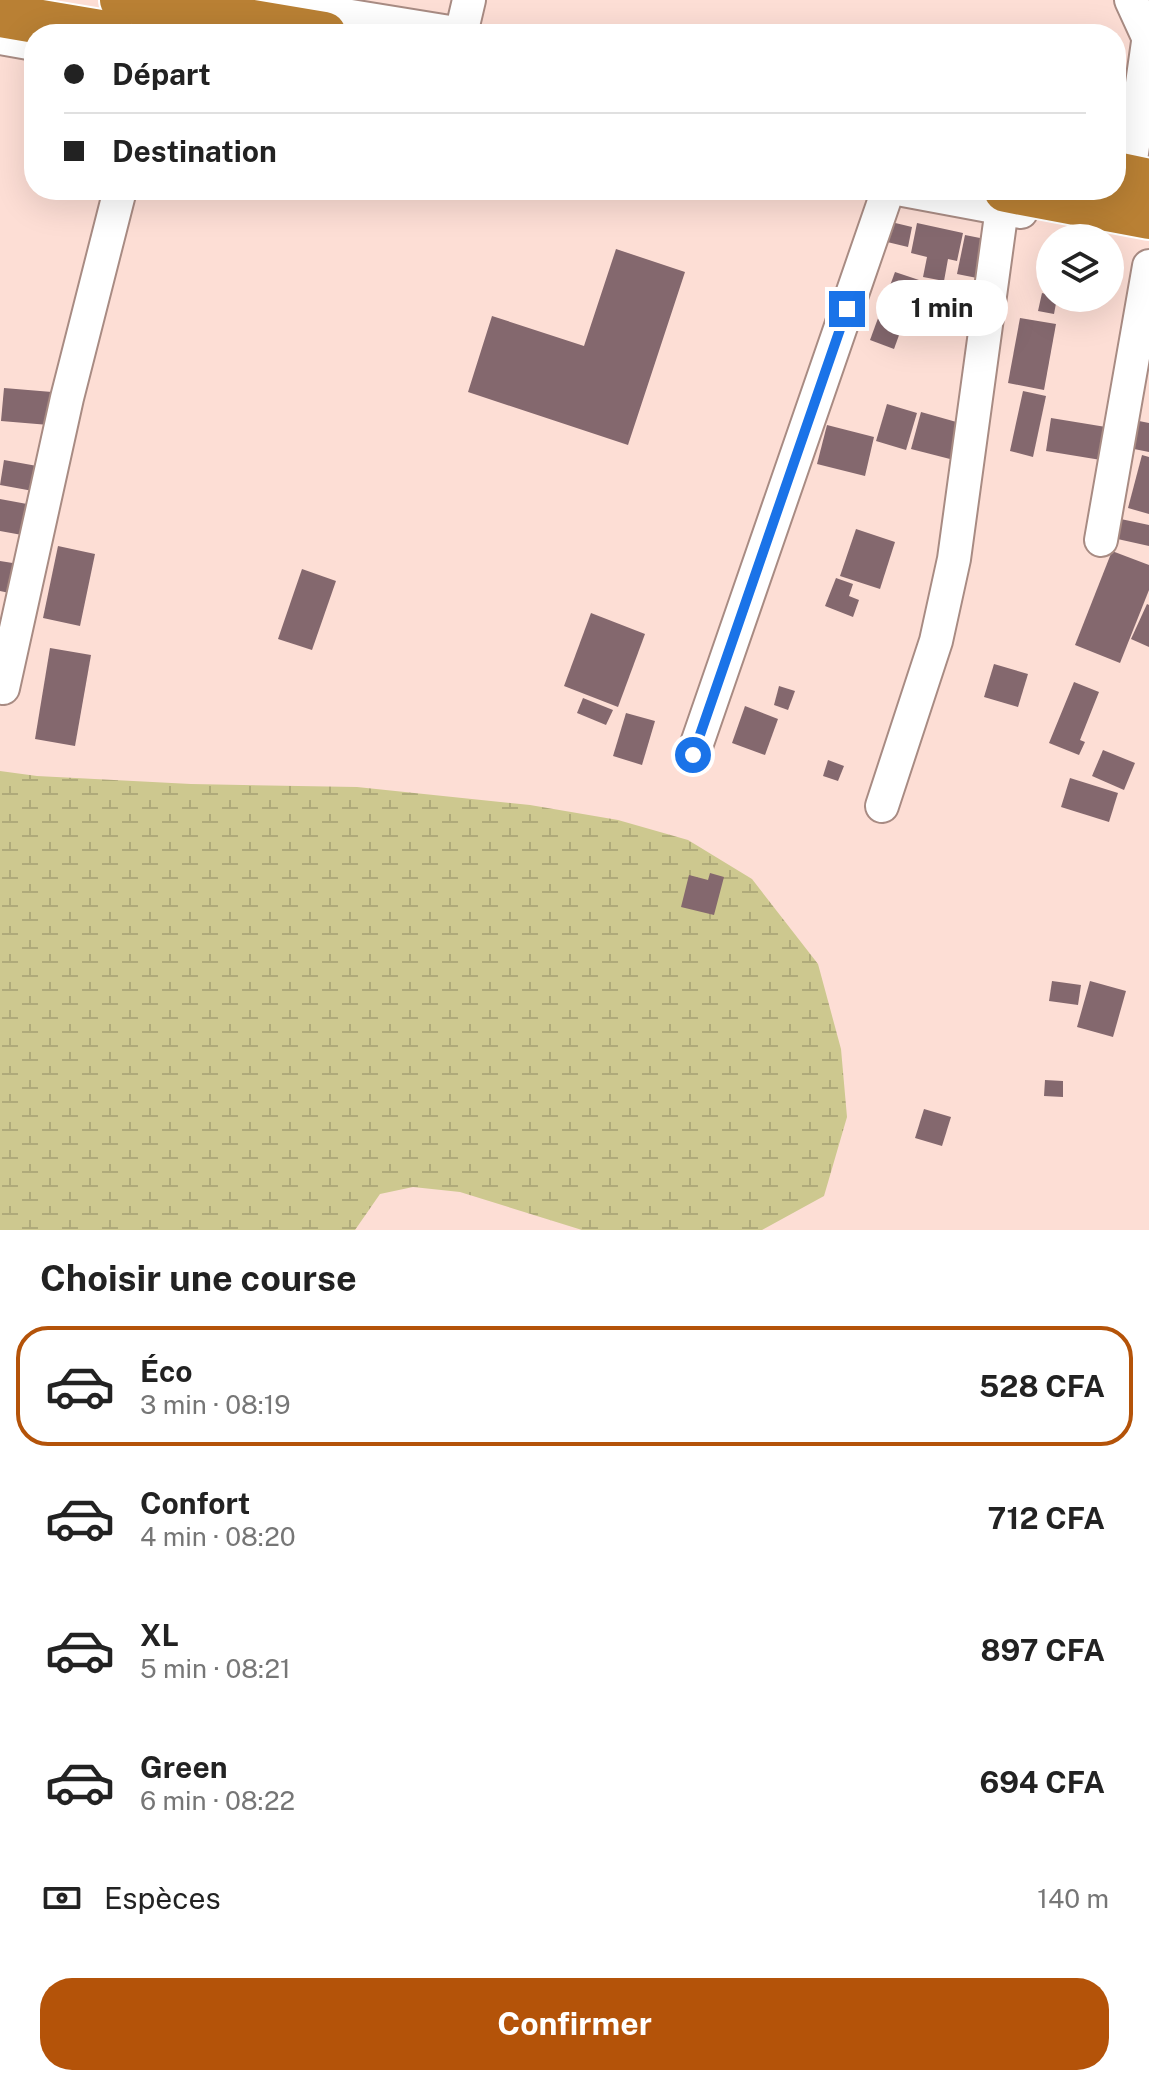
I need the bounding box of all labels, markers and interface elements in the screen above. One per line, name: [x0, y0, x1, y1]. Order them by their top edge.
text: Départ: [112, 56, 211, 92]
text: Destination: [112, 133, 277, 169]
map controls: [1036, 224, 1124, 312]
button: layers: [1036, 224, 1124, 312]
callout: 1 min: [875, 281, 1007, 337]
route end: [829, 291, 865, 327]
text: 1 min: [911, 292, 973, 323]
route start: [675, 737, 711, 773]
text: Choisir une course: [40, 1257, 357, 1299]
icon: car: [44, 1350, 116, 1422]
text: Éco: [140, 1353, 193, 1389]
text: 528 CFA: [979, 1368, 1105, 1404]
text: 3 min · 08:19: [140, 1389, 291, 1420]
icon: car: [44, 1482, 116, 1554]
text: Confort: [140, 1485, 250, 1521]
text: 712 CFA: [988, 1500, 1105, 1536]
text: 4 min · 08:20: [140, 1521, 296, 1552]
icon: car: [44, 1614, 116, 1686]
text: XL: [140, 1617, 179, 1653]
text: 897 CFA: [980, 1632, 1105, 1668]
text: 5 min · 08:21: [140, 1653, 291, 1684]
icon: car: [44, 1746, 116, 1818]
text: Green: [140, 1749, 227, 1785]
text: 694 CFA: [979, 1764, 1105, 1800]
text: 6 min · 08:22: [140, 1785, 295, 1816]
icon: cash: [40, 1876, 84, 1920]
text: Espèces: [104, 1880, 221, 1916]
text: 140 m: [1037, 1883, 1109, 1914]
button: Confirmer: [40, 1978, 1109, 2070]

